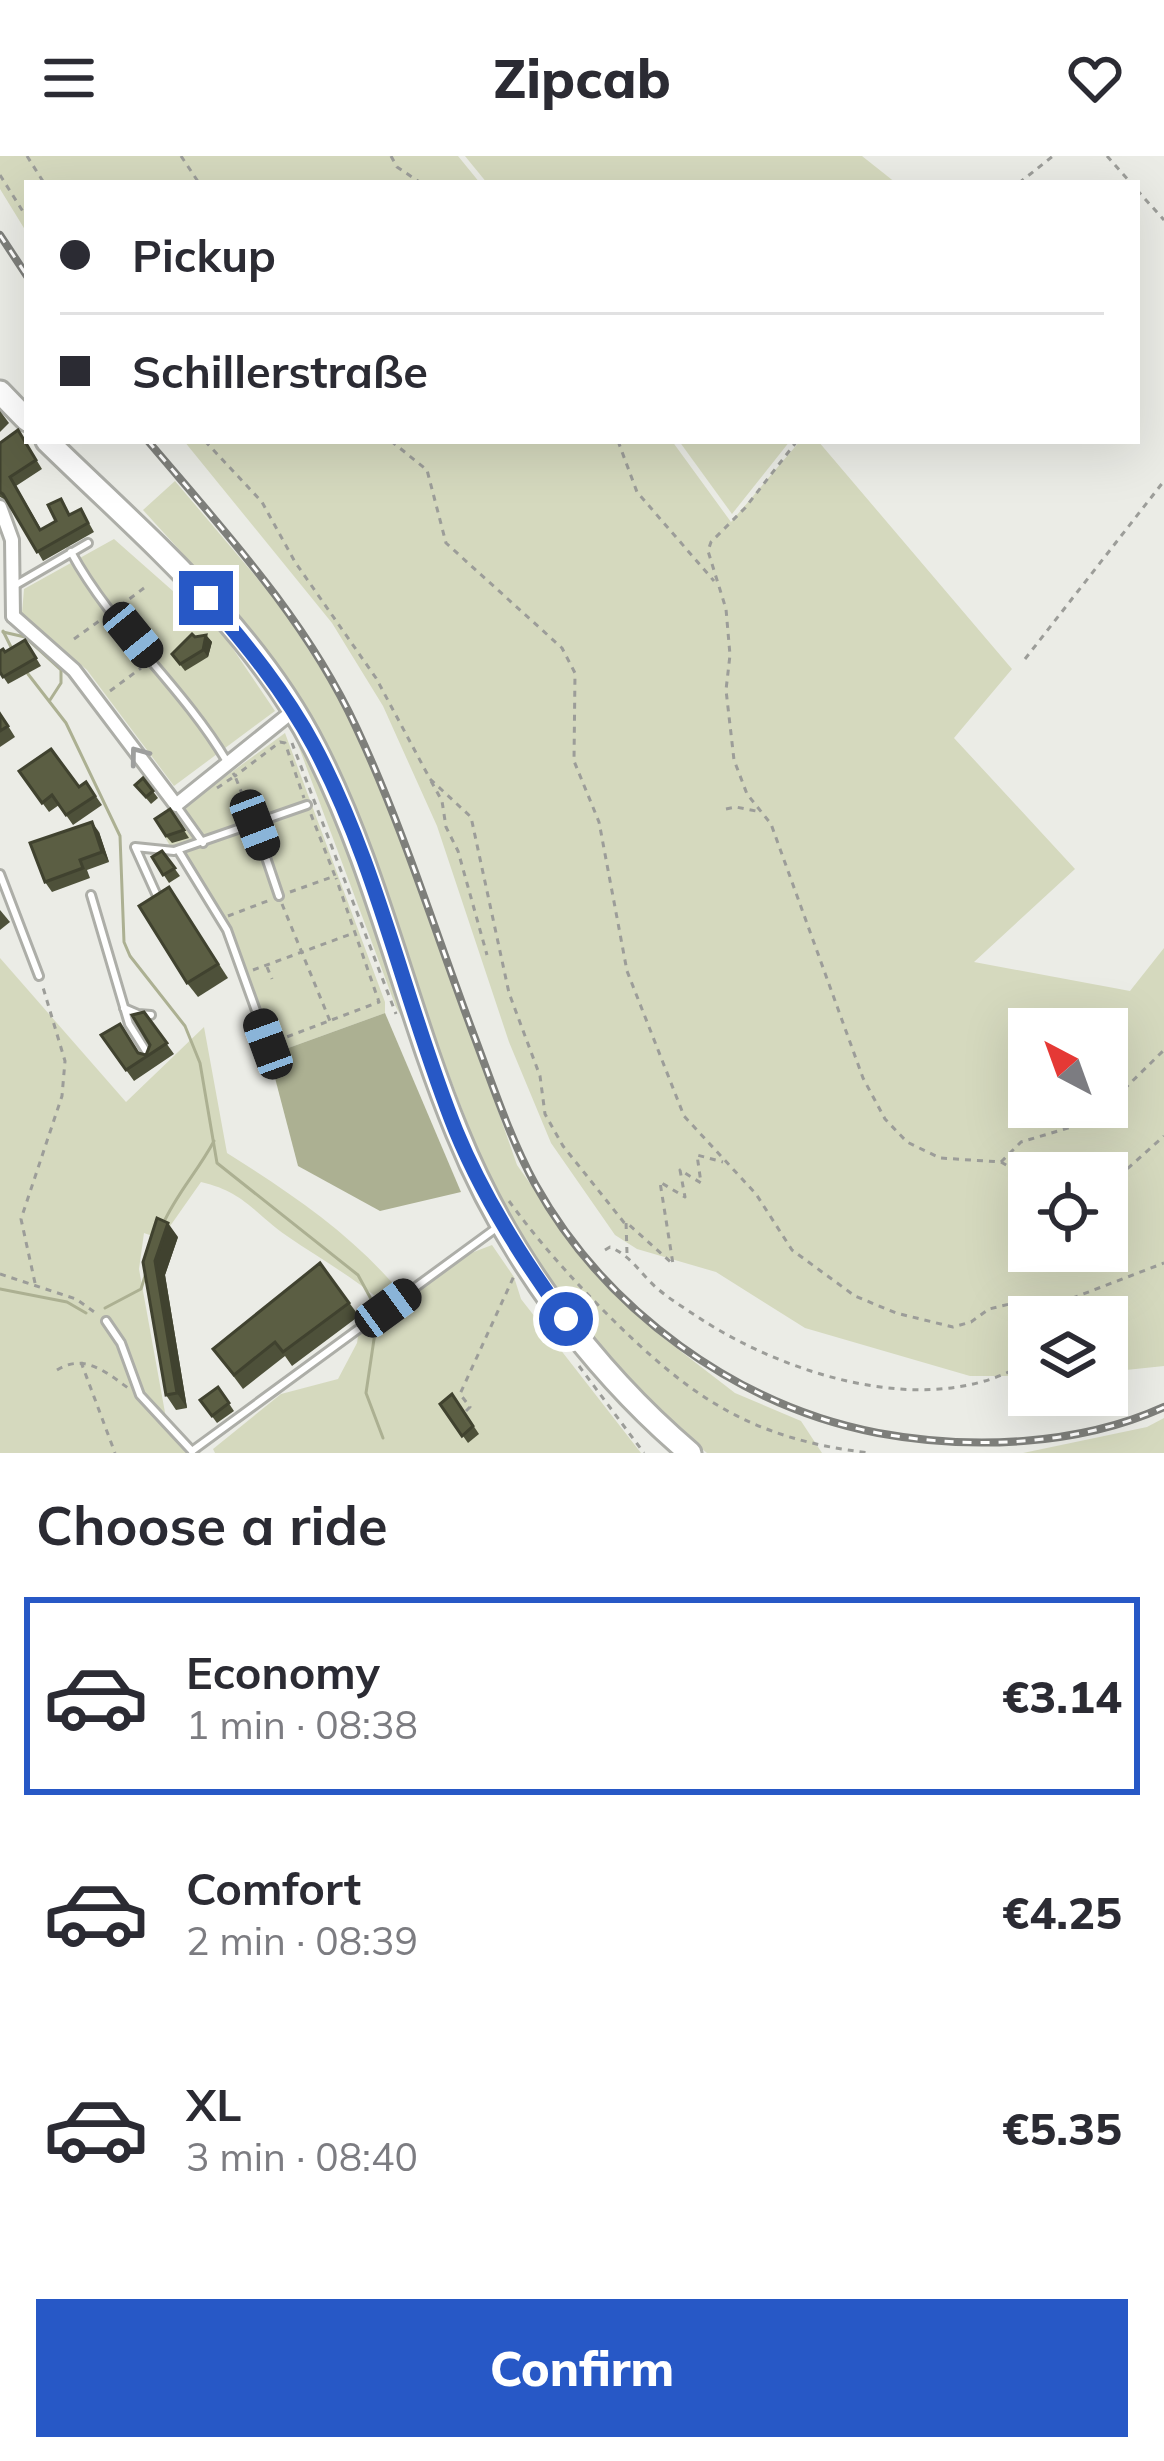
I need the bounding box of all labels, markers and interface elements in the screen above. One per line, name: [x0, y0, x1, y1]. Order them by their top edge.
text: Zipcab: [493, 44, 671, 112]
icon: menu: [36, 45, 102, 111]
icon: heart: [1062, 45, 1128, 111]
text: Pickup: [132, 227, 276, 283]
text: Schillerstraße: [132, 343, 428, 399]
route end: [179, 571, 233, 625]
car: [96, 596, 170, 674]
one-way arrow: [130, 747, 152, 768]
car: [225, 785, 285, 865]
car: [239, 1004, 297, 1084]
north arrow: [1008, 1008, 1128, 1128]
map controls: [1008, 1008, 1128, 1416]
button: locate: [1008, 1152, 1128, 1272]
car: [348, 1272, 428, 1344]
route start: [539, 1292, 593, 1346]
button: layers: [1008, 1296, 1128, 1416]
text: Choose a ride: [36, 1491, 388, 1559]
icon: car: [42, 1642, 150, 1750]
text: Economy: [186, 1644, 380, 1700]
text: €3.14: [1002, 1668, 1122, 1724]
text: 1 min · 08:38: [186, 1700, 418, 1749]
icon: car: [42, 1858, 150, 1966]
text: Comfort: [186, 1860, 361, 1916]
text: €4.25: [1002, 1884, 1122, 1940]
text: 2 min · 08:39: [186, 1916, 418, 1965]
icon: car: [42, 2074, 150, 2182]
text: XL: [186, 2076, 241, 2132]
text: €5.35: [1002, 2100, 1122, 2156]
text: 3 min · 08:40: [186, 2132, 418, 2181]
button: Confirm: [36, 2299, 1128, 2437]

